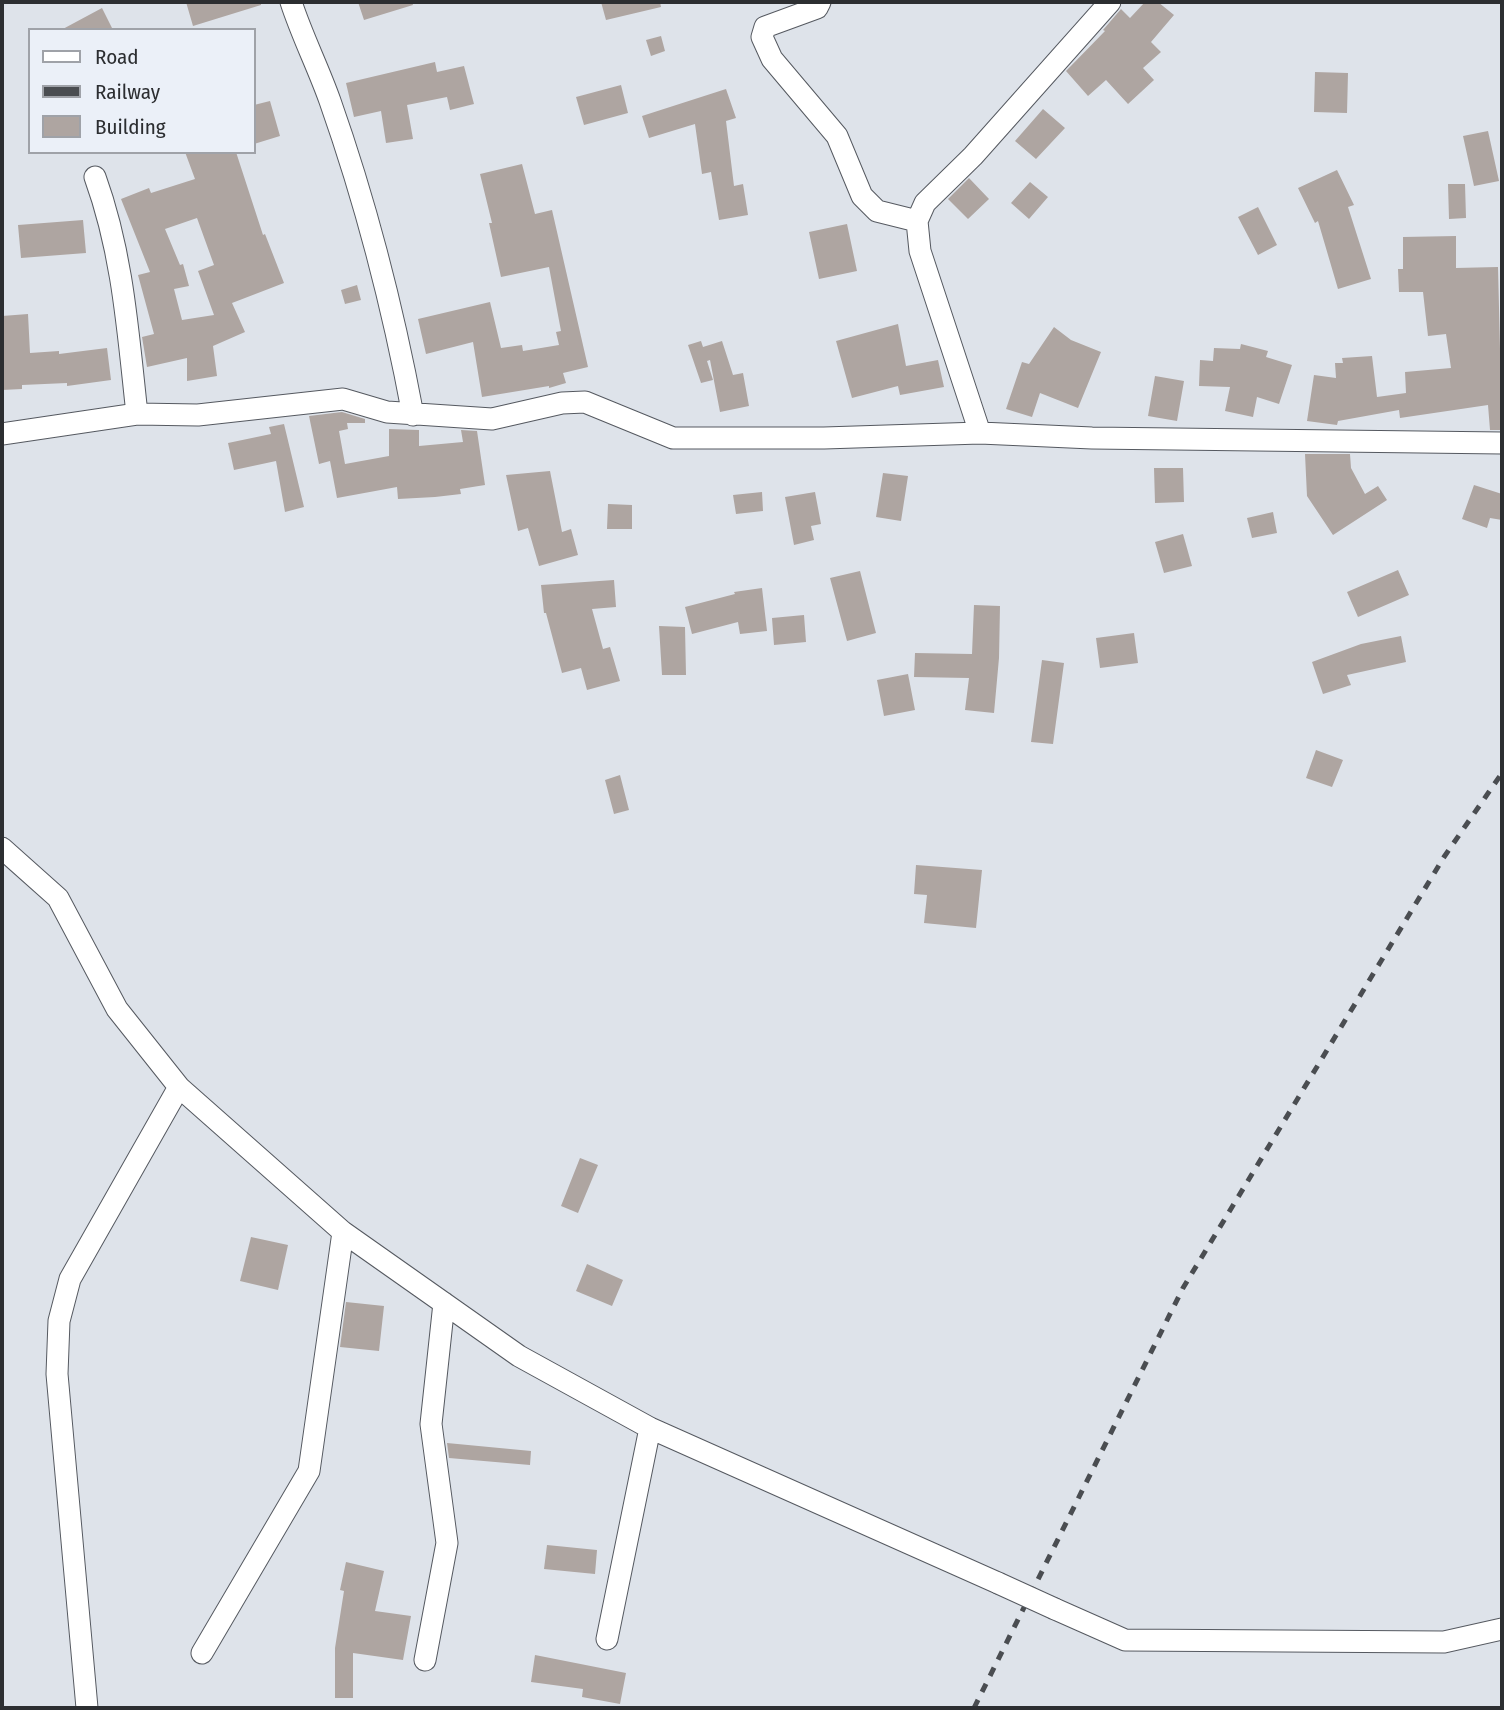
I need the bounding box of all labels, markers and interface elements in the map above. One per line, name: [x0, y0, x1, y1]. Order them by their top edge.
legend: [28, 28, 256, 154]
text: Road: [95, 44, 139, 70]
text: Railway: [95, 79, 160, 105]
text: Building: [95, 114, 166, 140]

